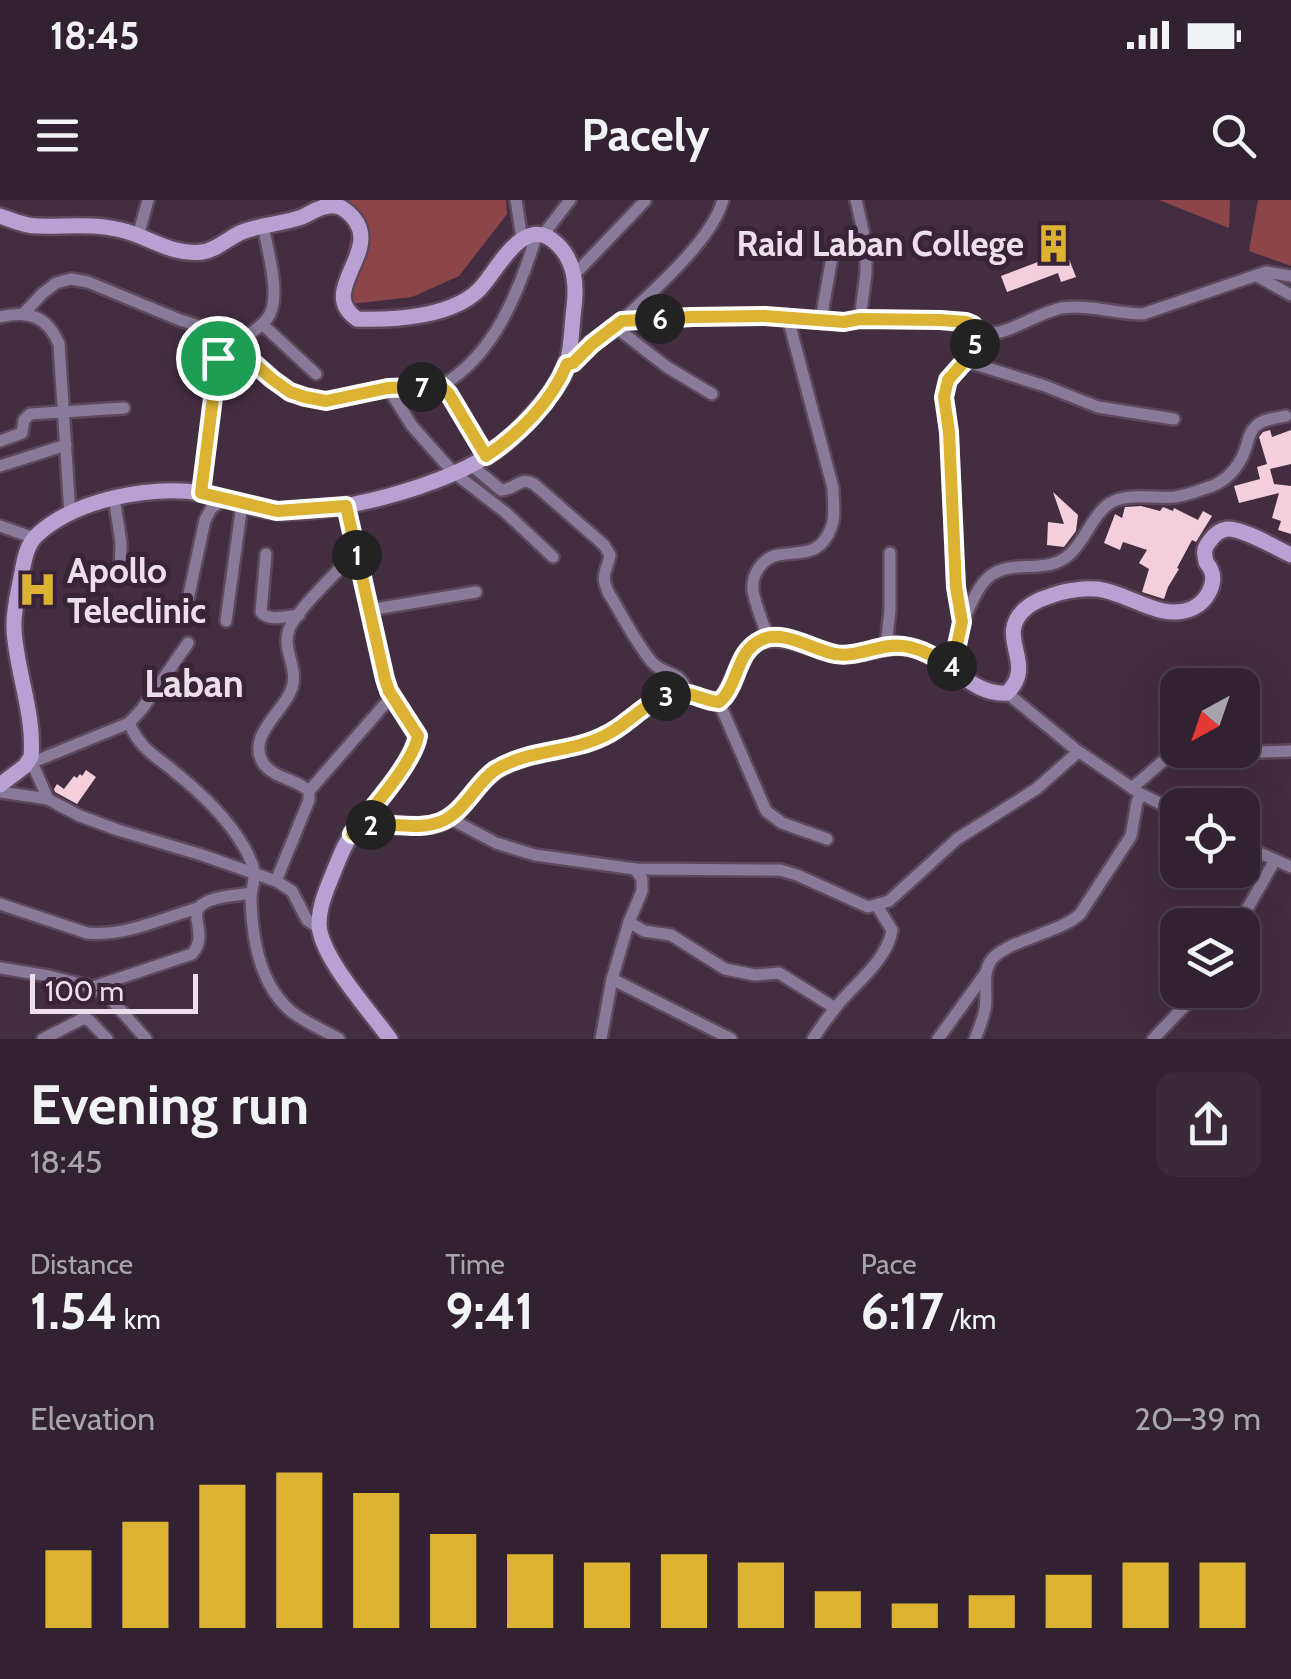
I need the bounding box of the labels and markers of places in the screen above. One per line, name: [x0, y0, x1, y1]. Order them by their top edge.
place label: Raid Laban College: [736, 222, 1024, 265]
building icon: Raid Laban College: [1033, 222, 1075, 264]
pin: 6: [635, 294, 685, 344]
pin: [176, 316, 261, 401]
pin: 5: [950, 319, 1000, 369]
pin: 7: [397, 362, 447, 412]
pin: 1: [332, 530, 382, 580]
place label: Apollo Teleclinic: [67, 549, 206, 632]
hospital icon: Apollo Teleclinic: [16, 569, 58, 611]
pin: 4: [927, 641, 977, 691]
pin: 3: [641, 671, 691, 721]
pin: 2: [346, 800, 396, 850]

